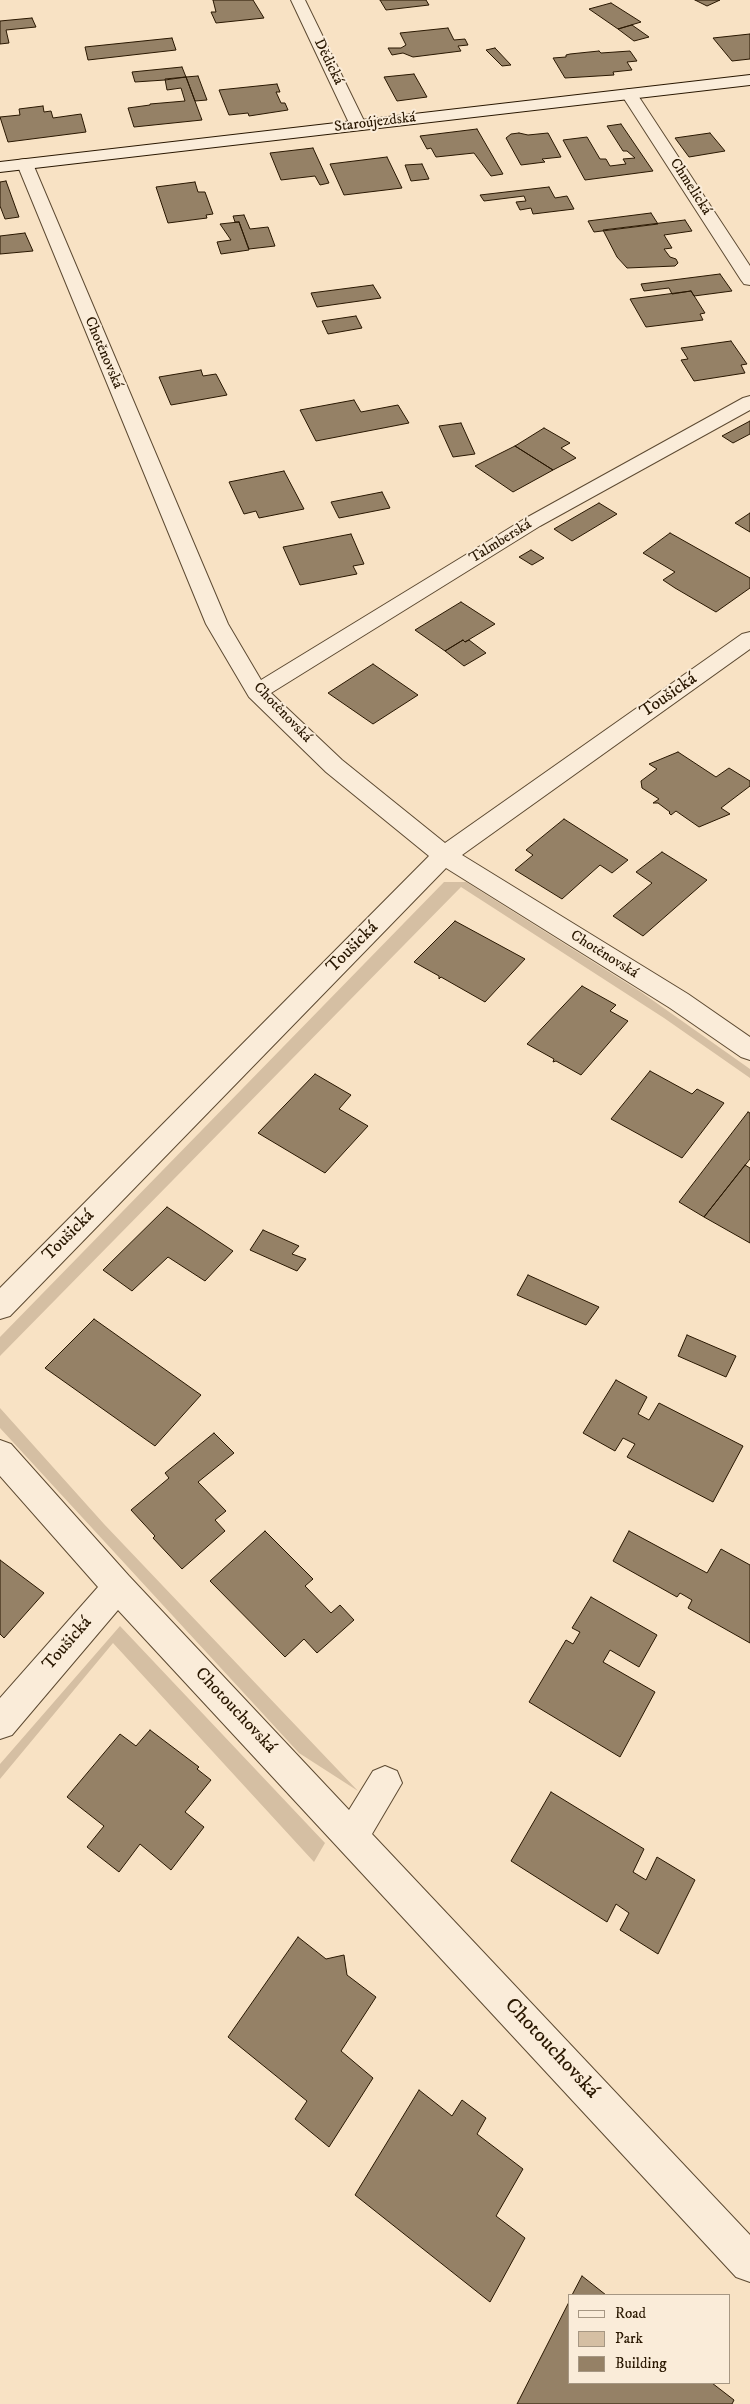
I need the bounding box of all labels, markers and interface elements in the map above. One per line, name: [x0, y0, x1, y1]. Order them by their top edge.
street label: Dědická: [309, 36, 347, 88]
street label: Staroújezdská: [333, 109, 417, 137]
street label: Chmelická: [665, 155, 715, 219]
street label: Chotěnovská: [80, 314, 126, 392]
street label: Talmberská: [467, 516, 535, 568]
street label: Toušická: [637, 669, 701, 723]
street label: Chotěnovská: [249, 679, 315, 747]
street label: Toušická: [323, 918, 383, 978]
street label: Chotěnovská: [567, 927, 641, 983]
street label: Toušická: [39, 1206, 99, 1266]
street label: Toušická: [39, 1613, 97, 1675]
street label: Chotouchovská: [190, 1664, 280, 1758]
street label: Chotouchovská: [498, 1994, 604, 2104]
legend: [568, 2294, 730, 2384]
text: Road: [615, 2304, 646, 2323]
text: Park: [615, 2329, 643, 2348]
text: Building: [615, 2354, 667, 2373]

